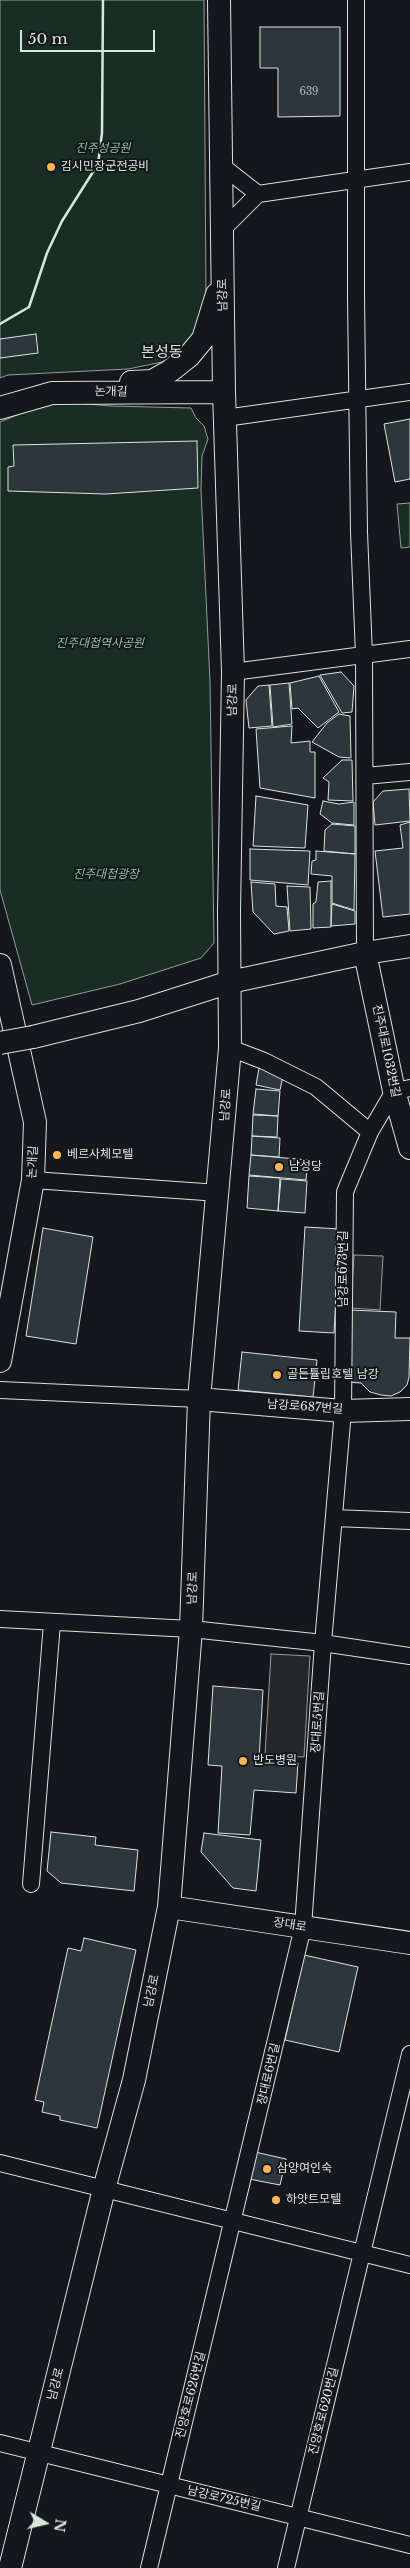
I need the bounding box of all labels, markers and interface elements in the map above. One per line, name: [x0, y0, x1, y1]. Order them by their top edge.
scale bar: [22, 20, 158, 52]
text: 50 m: [28, 29, 68, 48]
house number: 639: [299, 86, 319, 98]
park label: 진주성공원: [75, 142, 131, 156]
place label: 김시민장군전공비: [61, 160, 149, 174]
marker: 김시민장군전공비: [45, 161, 57, 173]
street label: 남강로: [216, 278, 230, 312]
district label: 본성동: [141, 344, 183, 362]
street label: 논개길: [94, 385, 128, 399]
park label: 진주대첩역사공원: [56, 637, 144, 651]
street label: 남강로: [226, 683, 240, 717]
park label: 진주대첩광장: [73, 868, 139, 882]
street label: 진주대로1032번길: [369, 1003, 403, 1099]
street label: 남강로: [218, 1088, 234, 1122]
street label: 논개길: [25, 1145, 41, 1179]
place label: 베르사체모텔: [67, 1148, 133, 1162]
marker: 베르사체모텔: [51, 1149, 63, 1161]
place label: 남성당: [289, 1160, 322, 1174]
marker: 남성당: [273, 1161, 285, 1173]
street label: 남강로673번길: [337, 1231, 351, 1307]
place label: 골든튤립호텔 남강: [287, 1368, 379, 1382]
marker: 골든튤립호텔 남강: [271, 1369, 283, 1381]
street label: 남강로687번길: [266, 1397, 344, 1417]
street label: 남강로: [185, 1571, 201, 1605]
street label: 장대로5번길: [309, 1691, 327, 1753]
place label: 반도병원: [253, 1754, 297, 1768]
marker: 반도병원: [237, 1755, 249, 1767]
street label: 장대로: [273, 1915, 307, 1935]
street label: 남강로: [142, 1973, 162, 2009]
street label: 장대로6번길: [255, 2042, 283, 2106]
place label: 삼양여인숙: [277, 2162, 332, 2176]
marker: 삼양여인숙: [261, 2163, 273, 2175]
place label: 하얏트모텔: [286, 2193, 341, 2207]
marker: 하얏트모텔: [270, 2194, 282, 2206]
street label: 진양호로626번길: [173, 2350, 209, 2440]
street label: 남강로: [45, 2366, 67, 2402]
street label: 진양호로620번길: [306, 2366, 342, 2456]
street label: 남강로725번길: [186, 2484, 262, 2514]
north arrow: [20, 2498, 70, 2548]
text: N: [50, 2517, 70, 2533]

